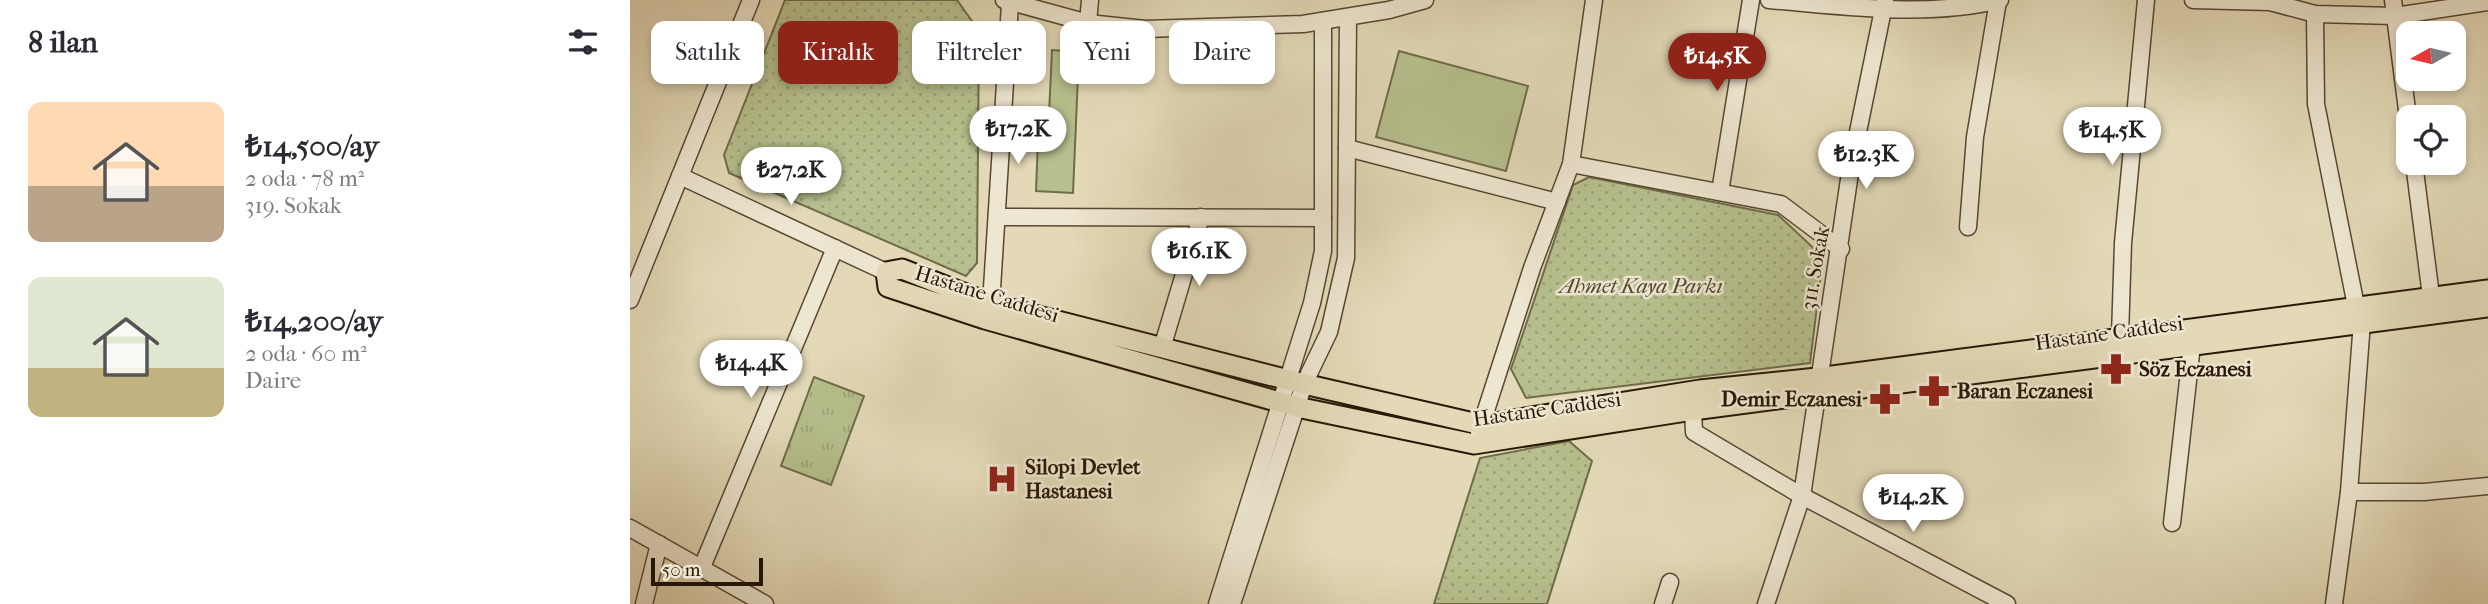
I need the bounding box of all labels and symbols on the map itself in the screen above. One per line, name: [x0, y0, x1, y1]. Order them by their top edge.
north arrow: [2396, 21, 2466, 91]
pin: ₺14.5K: [1660, 34, 1774, 93]
pin: ₺17.2K: [961, 106, 1075, 166]
pin: ₺14.5K: [2055, 108, 2169, 167]
pin: ₺12.3K: [1809, 132, 1923, 191]
pin: ₺27.2K: [734, 148, 848, 207]
street label: 311. Sokak: [1796, 224, 1834, 312]
pin: ₺16.1K: [1142, 229, 1256, 288]
street label: Hastane Caddesi: [912, 261, 1062, 327]
park label: Ahmet Kaya Parkı: [1557, 274, 1722, 298]
street label: Hastane Caddesi: [2033, 311, 2185, 355]
pin: ₺14.4K: [694, 340, 808, 400]
pharmacy icon: Söz Eczanesi: [2099, 352, 2133, 386]
place label: Söz Eczanesi: [2139, 357, 2253, 381]
pharmacy icon: Baran Eczanesi: [1917, 374, 1951, 408]
place label: Baran Eczanesi: [1957, 379, 2094, 403]
pharmacy icon: Demir Eczanesi: [1868, 382, 1902, 416]
street label: Hastane Caddesi: [1471, 387, 1623, 431]
place label: Demir Eczanesi: [1721, 387, 1863, 411]
place label: Silopi Devlet Hastanesi: [1025, 455, 1141, 503]
hospital icon: Silopi Devlet Hastanesi: [985, 462, 1019, 496]
pin: ₺14.2K: [1856, 475, 1970, 534]
scale bar: [651, 555, 763, 587]

